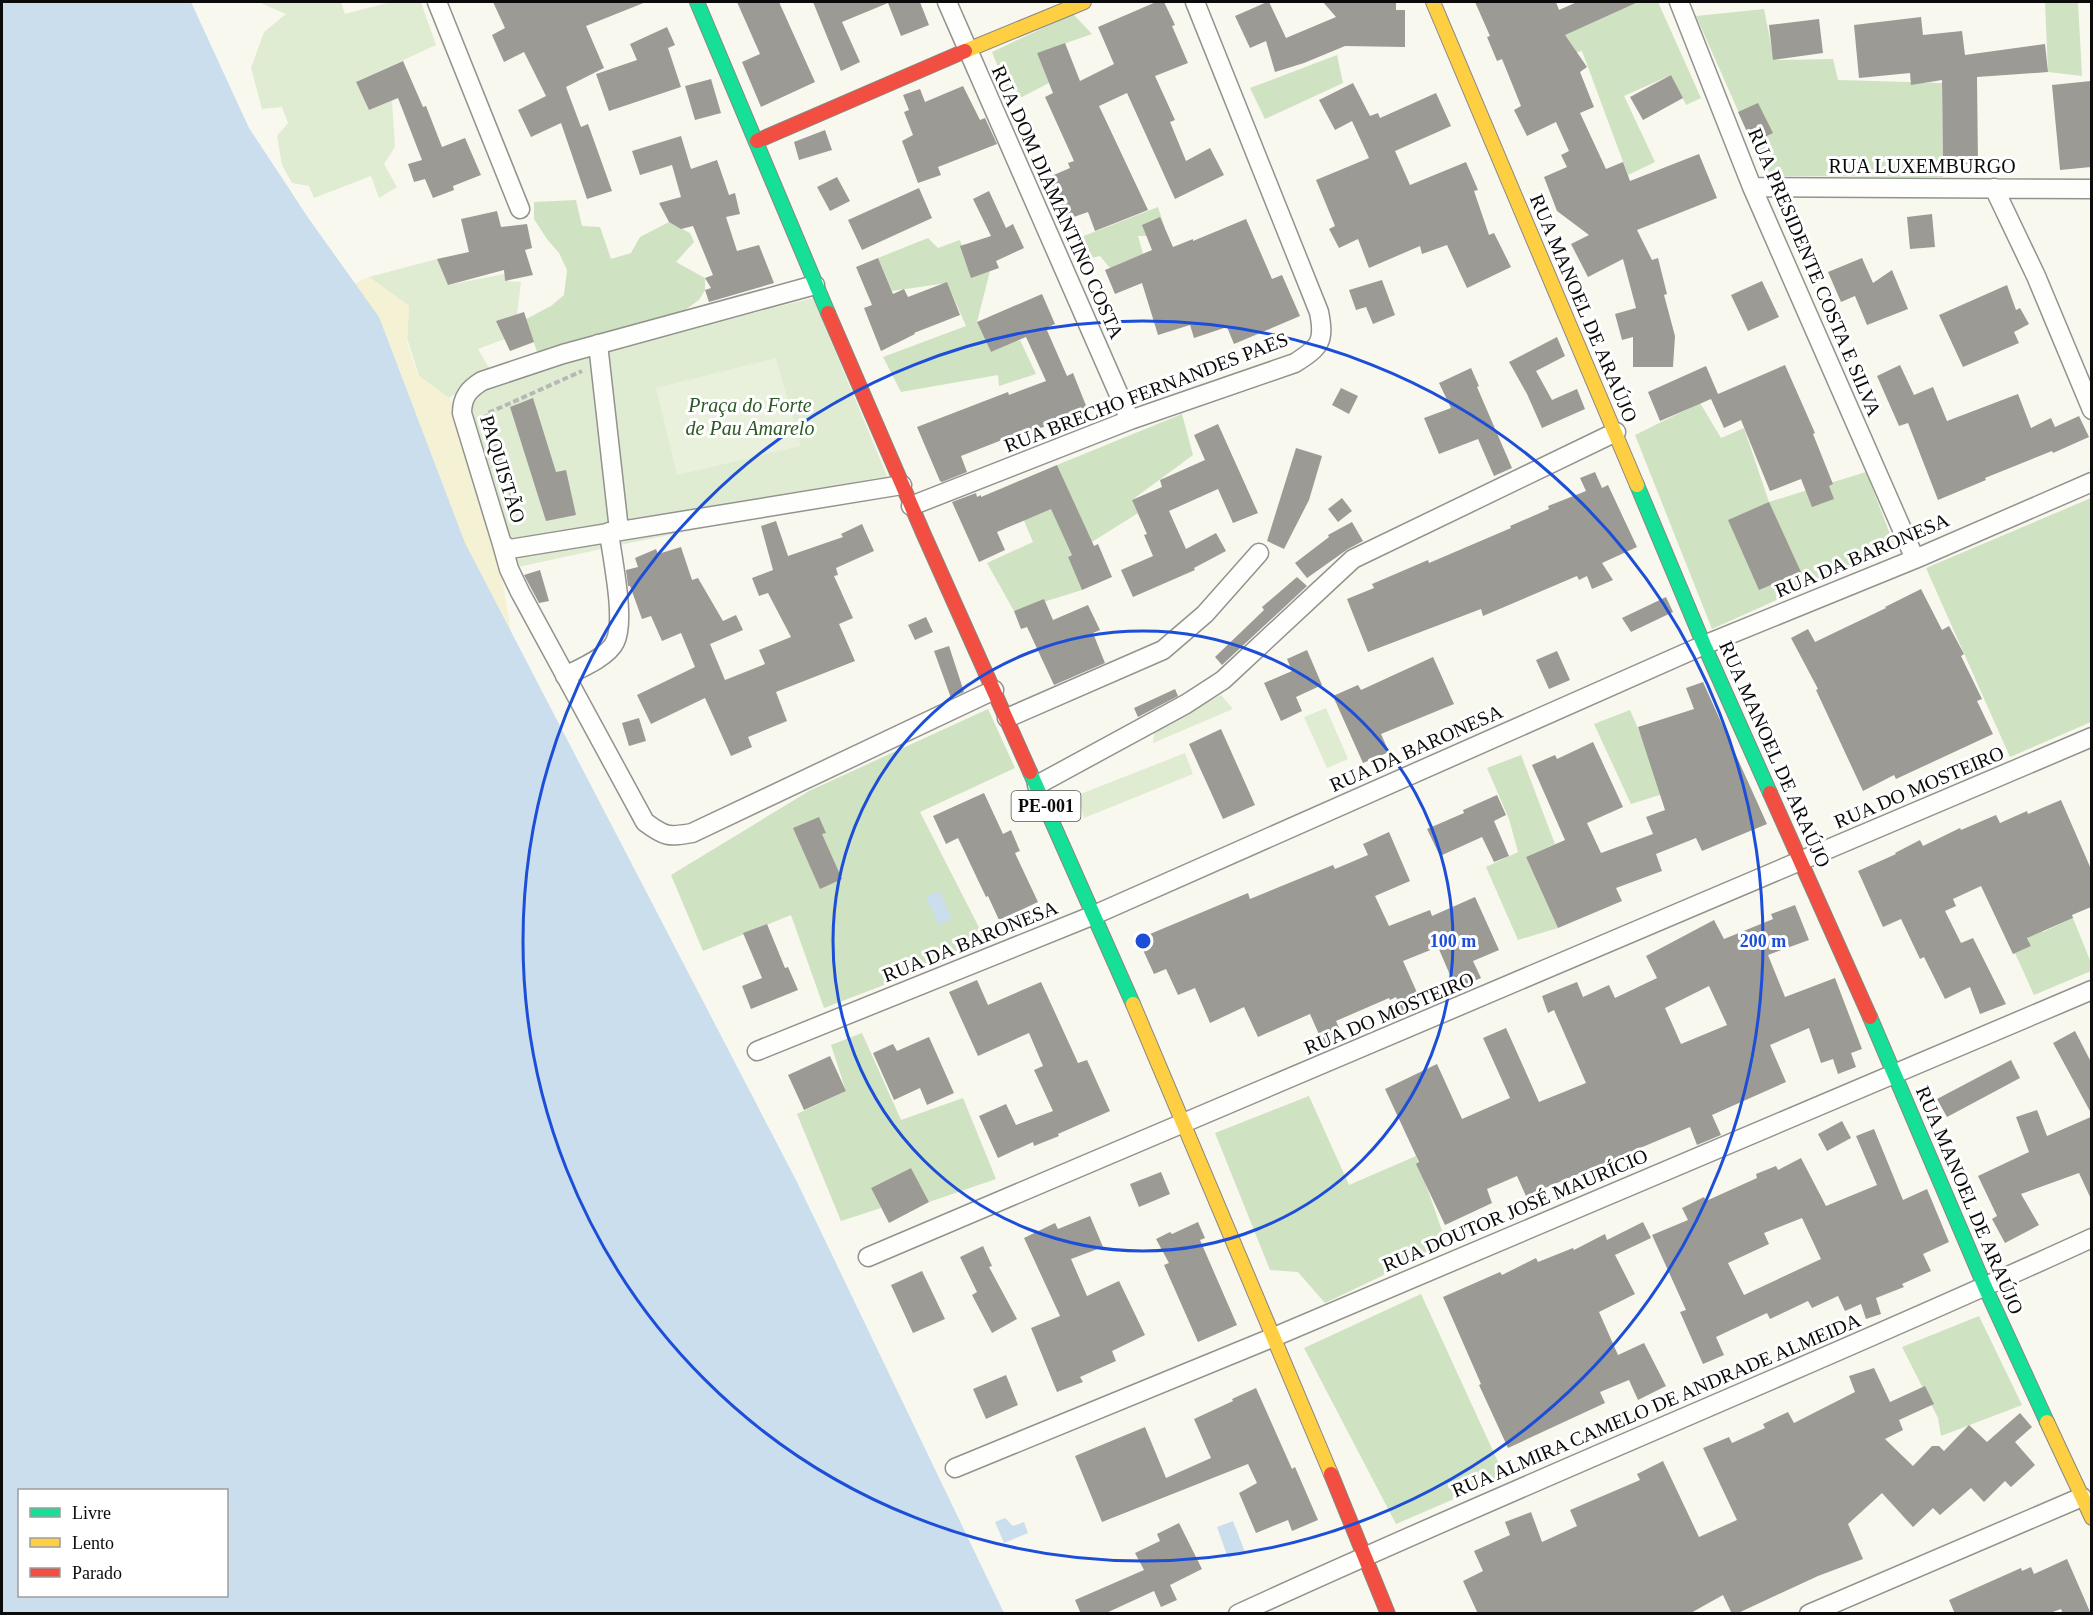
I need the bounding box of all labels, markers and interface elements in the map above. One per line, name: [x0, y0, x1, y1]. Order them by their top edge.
street label: RUA DOM DIAMANTINO COSTA: [988, 62, 1129, 343]
street label: RUA PRESIDENTE COSTA E SILVA: [1744, 125, 1886, 420]
street label: RUA LUXEMBURGO: [1828, 155, 2016, 177]
street label: RUA MANOEL DE ARAÚJO: [1526, 190, 1643, 425]
street label: RUA BRECHO FERNANDES PAES: [1001, 328, 1291, 456]
park label: Praça do Forte de Pau Amarelo: [686, 394, 814, 439]
street label: PAQUISTÃO: [476, 412, 531, 526]
street label: RUA DA BARONESA: [1772, 508, 1953, 602]
street label: RUA MANOEL DE ARAÚJO: [1715, 637, 1836, 871]
street label: RUA DA BARONESA: [1326, 700, 1506, 796]
street label: RUA DO MOSTEIRO: [1831, 741, 2007, 833]
road number: PE-001: [1012, 791, 1080, 821]
street label: RUA DA BARONESA: [879, 896, 1061, 986]
centre of rings: [1133, 931, 1153, 951]
text: 100 m: [1430, 931, 1476, 951]
text: 200 m: [1740, 931, 1786, 951]
street label: RUA DO MOSTEIRO: [1301, 967, 1477, 1059]
street label: RUA MANOEL DE ARAÚJO: [1912, 1082, 2029, 1317]
street label: RUA DOUTOR JOSÉ MAURÍCIO: [1379, 1144, 1651, 1276]
street label: RUA ALMIRA CAMELO DE ANDRADE ALMEIDA: [1448, 1308, 1864, 1501]
legend: [18, 1489, 228, 1597]
text: Livre: [72, 1503, 111, 1523]
text: Lento: [72, 1533, 114, 1553]
text: Parado: [72, 1563, 122, 1583]

